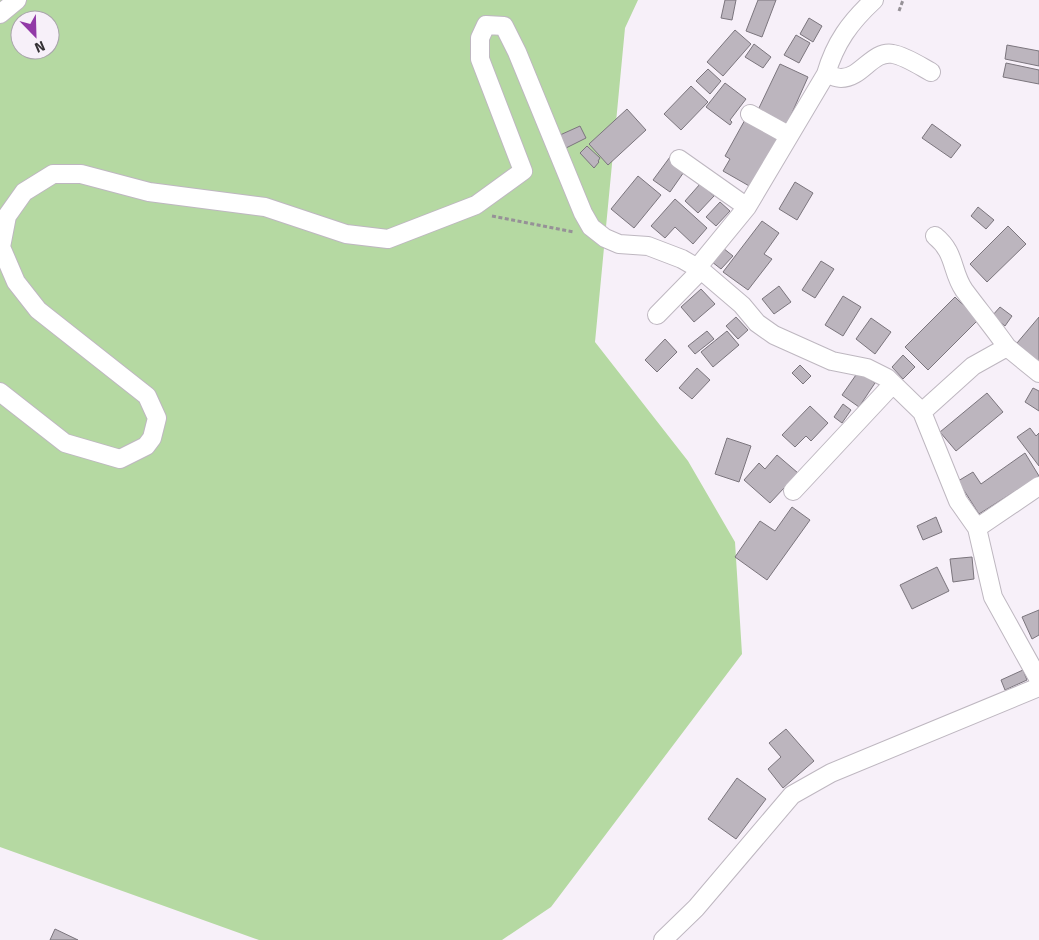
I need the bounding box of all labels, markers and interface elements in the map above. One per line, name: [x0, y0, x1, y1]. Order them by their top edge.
north arrow: [10, 10, 60, 60]
text: N: [32, 37, 48, 56]

